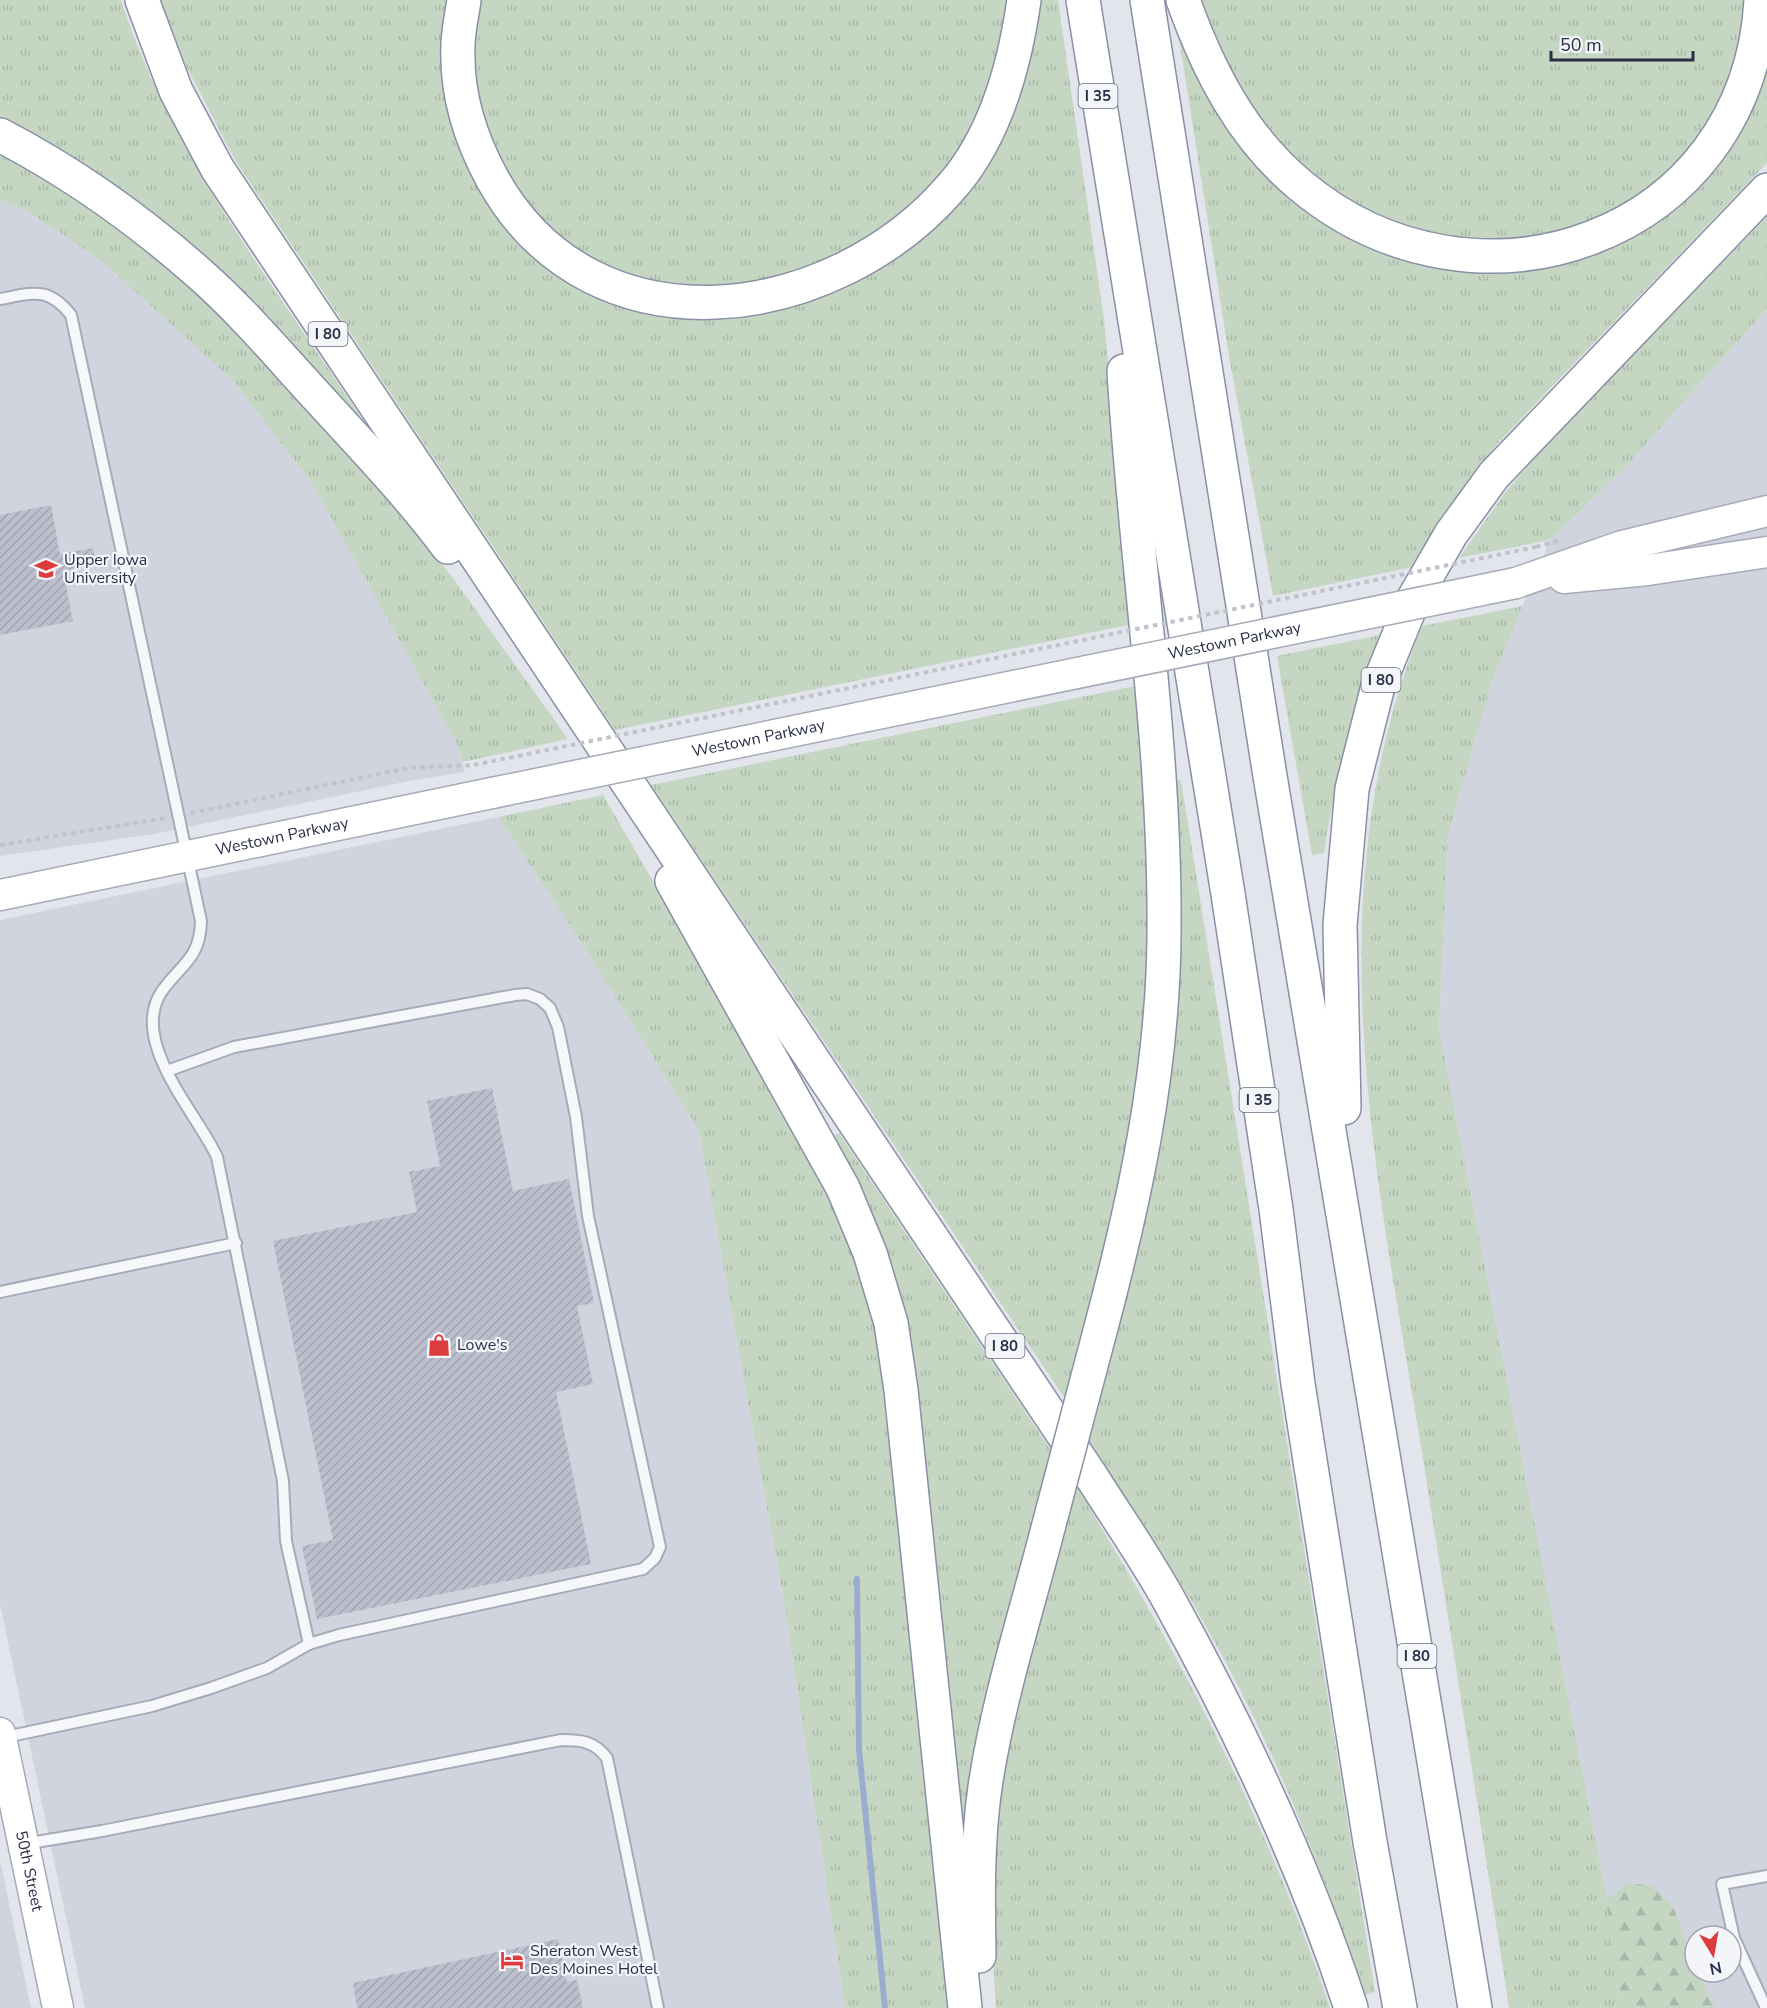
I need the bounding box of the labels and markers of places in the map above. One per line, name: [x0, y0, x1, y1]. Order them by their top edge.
place label: Upper Iowa University: [64, 549, 147, 589]
school or university icon: Upper Iowa University: [33, 556, 59, 582]
shop icon: Lowe's: [426, 1332, 452, 1358]
place label: Lowe's: [457, 1334, 507, 1356]
place label: Sheraton West Des Moines Hotel: [530, 1940, 658, 1980]
hotel icon: Sheraton West Des Moines Hotel: [499, 1947, 525, 1973]

